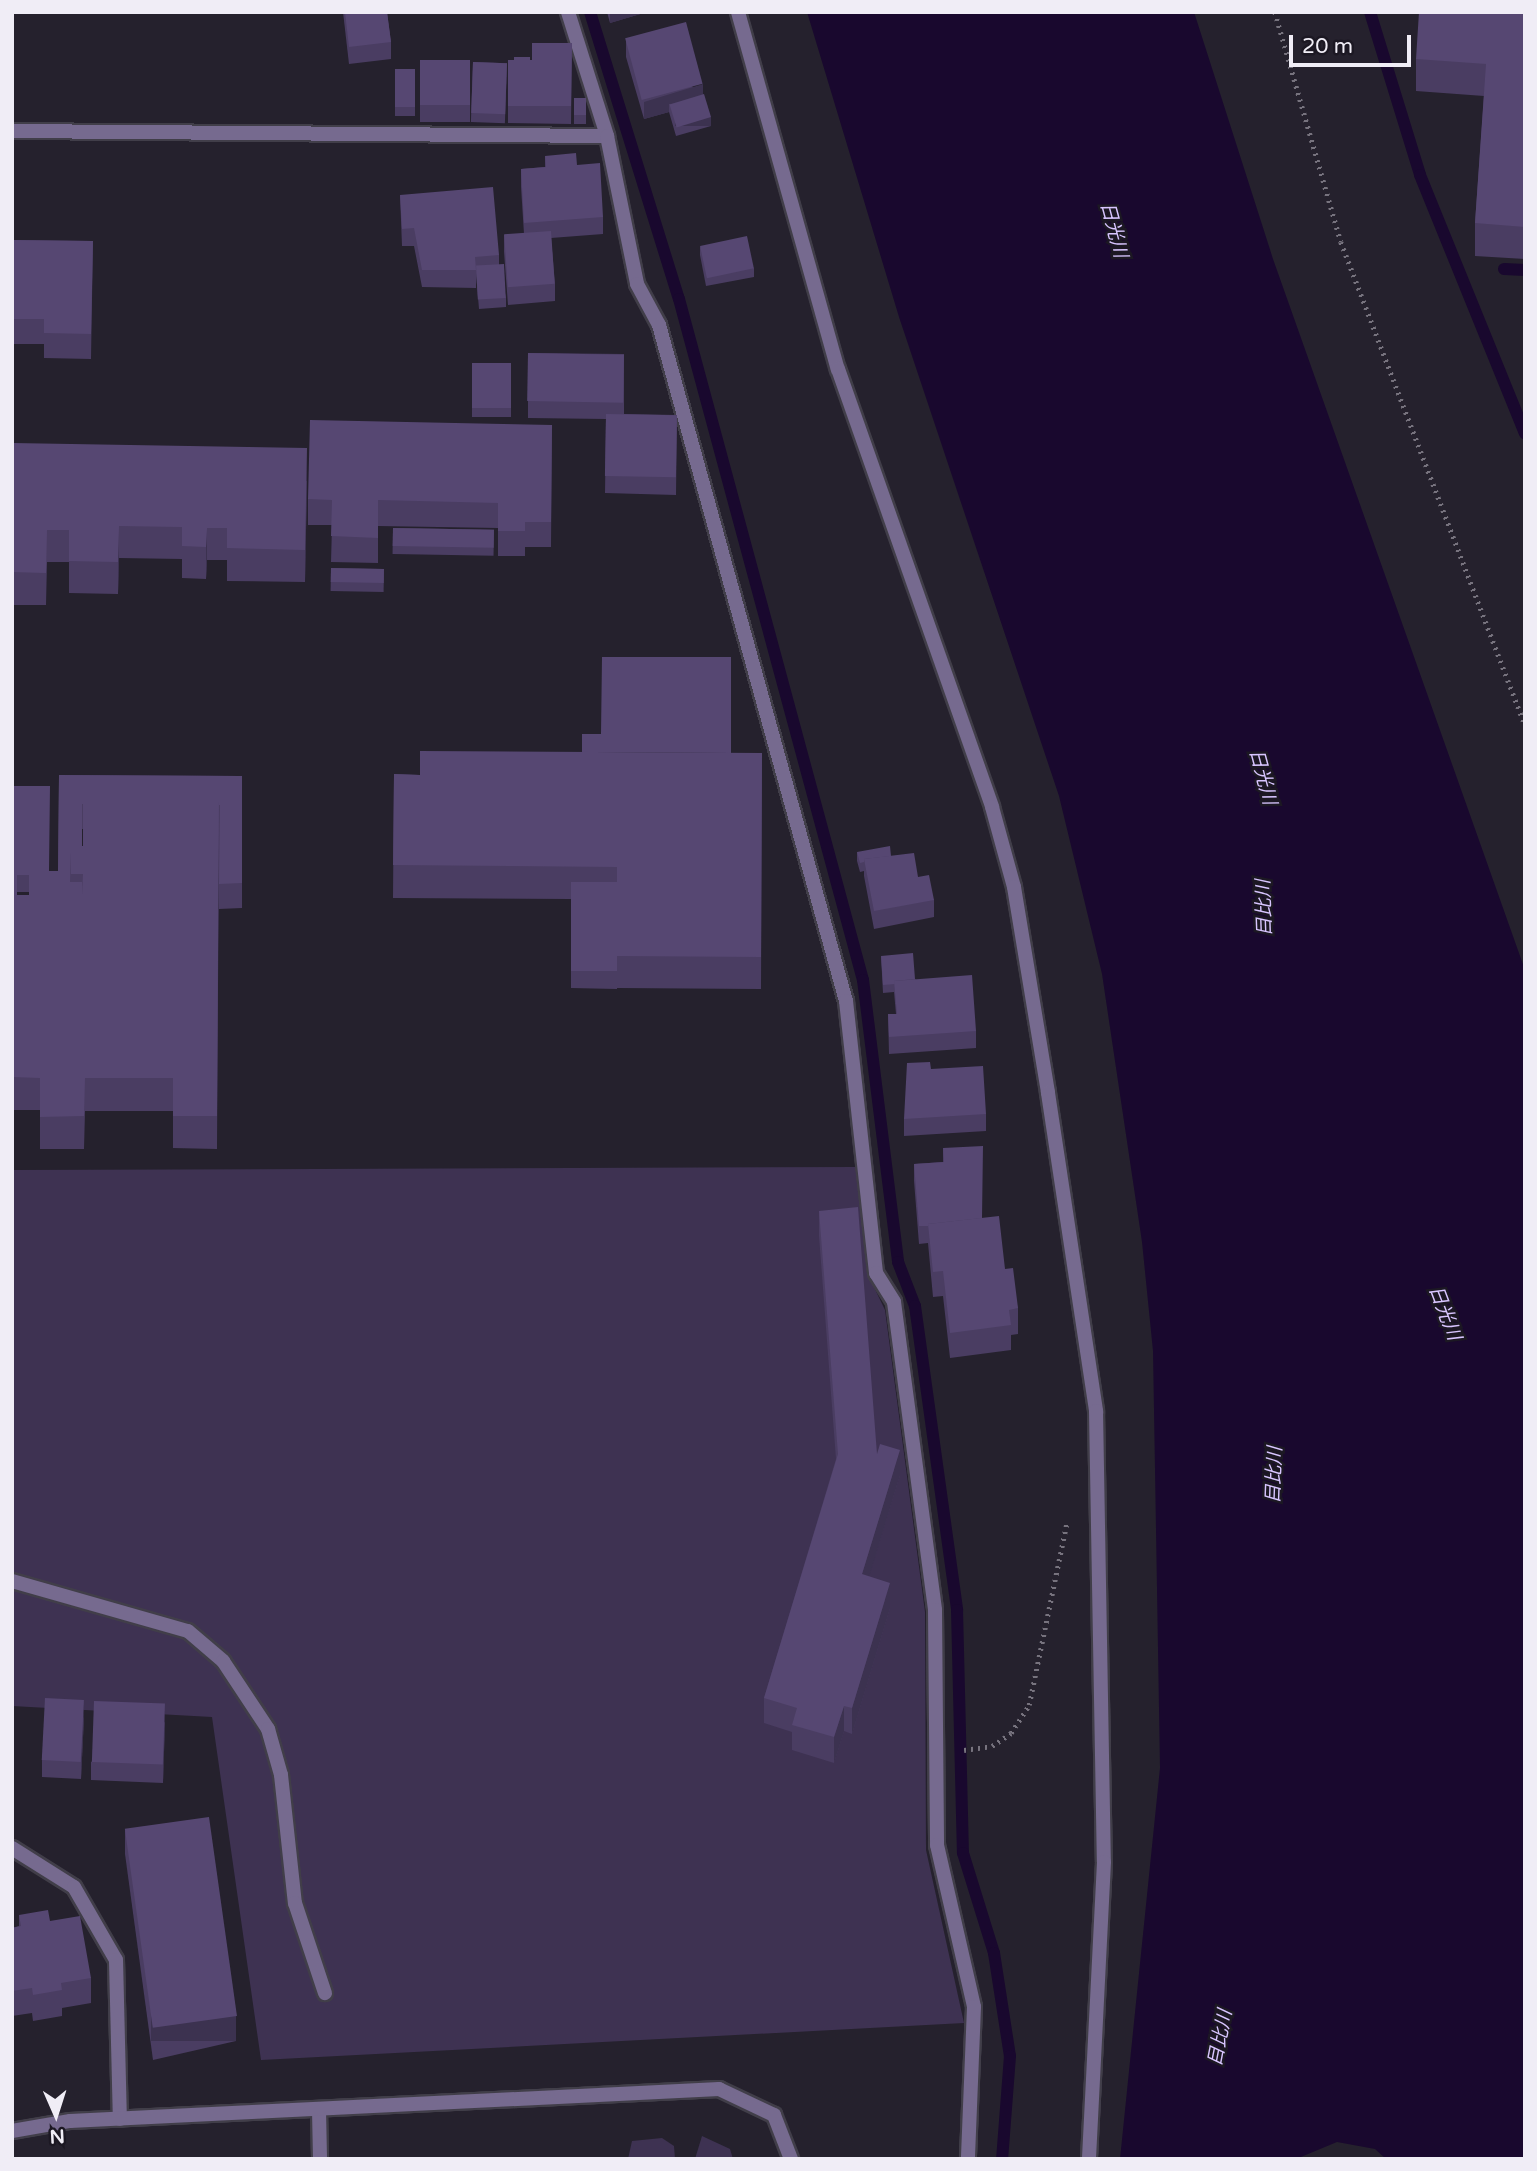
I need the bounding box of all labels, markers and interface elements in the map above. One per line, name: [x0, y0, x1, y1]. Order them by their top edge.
scale bar: [1292, 21, 1414, 65]
text: 20 m: [1302, 34, 1353, 59]
water label: 日光川: [1095, 200, 1131, 260]
water label: 日光川: [1244, 747, 1280, 807]
water label: 目比川: [1253, 879, 1277, 937]
water label: 日光川: [1423, 1282, 1465, 1344]
water label: 目比川: [1263, 1446, 1287, 1504]
water label: 目比川: [1204, 2008, 1238, 2068]
north arrow: [21, 2080, 91, 2150]
text: N: [49, 2125, 65, 2147]

